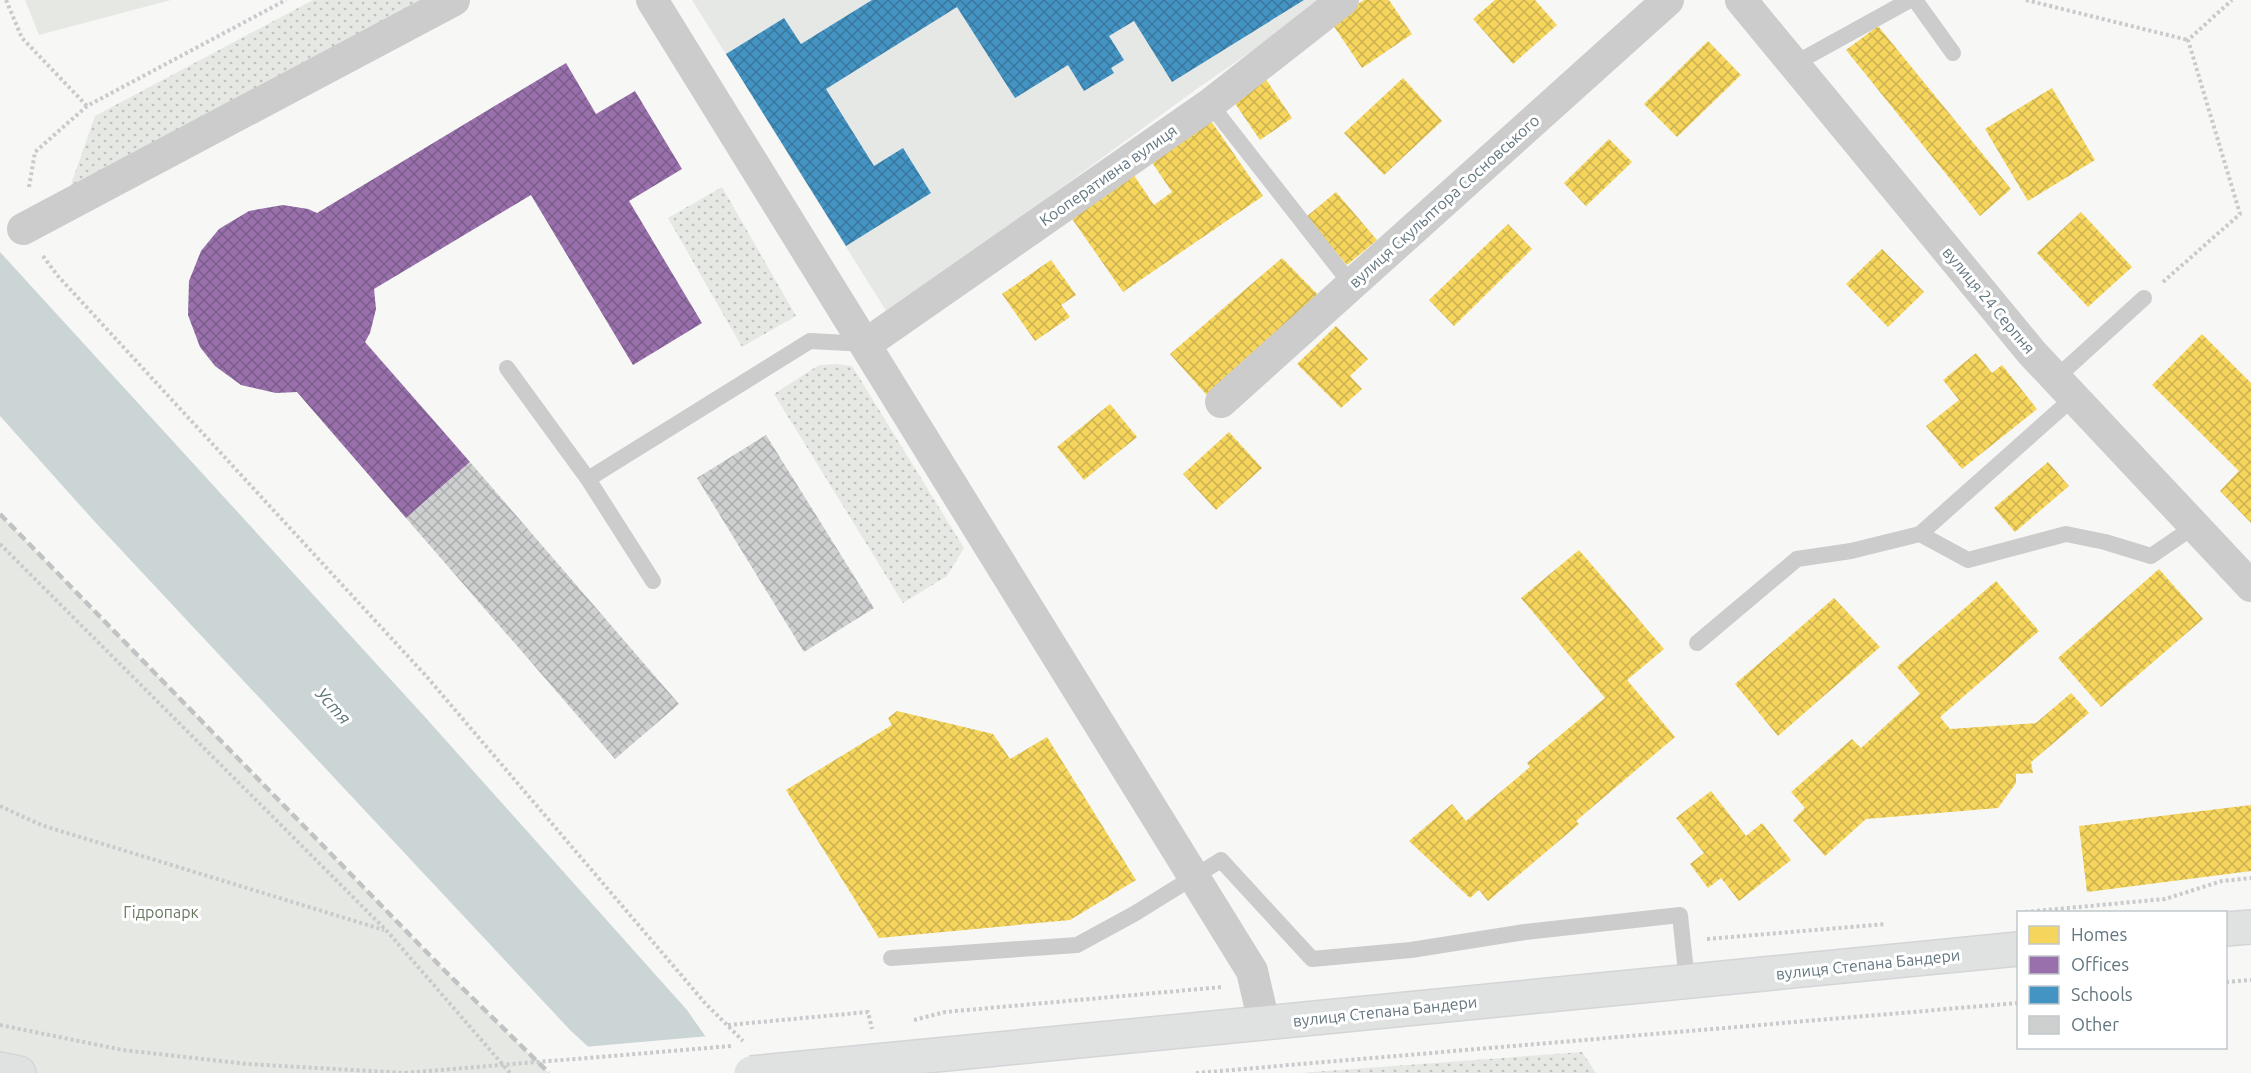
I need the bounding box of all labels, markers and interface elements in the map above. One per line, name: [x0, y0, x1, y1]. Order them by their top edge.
street label: вулиця Скульптора Сосновського: [1345, 111, 1543, 291]
street label: Кооперативна вулиця: [1036, 121, 1180, 229]
street label: вулиця 24 Серпня: [1939, 243, 2039, 357]
water label: Устя: [312, 682, 355, 728]
park label: Гідропарк: [123, 903, 199, 921]
legend: [2017, 911, 2227, 1049]
text: Homes: [2071, 924, 2128, 944]
street label: вулиця Степана Бандери: [1775, 945, 1961, 983]
text: Offices: [2071, 954, 2129, 974]
text: Schools: [2071, 984, 2133, 1004]
street label: вулиця Степана Бандери: [1292, 992, 1478, 1030]
text: Other: [2071, 1014, 2119, 1034]

